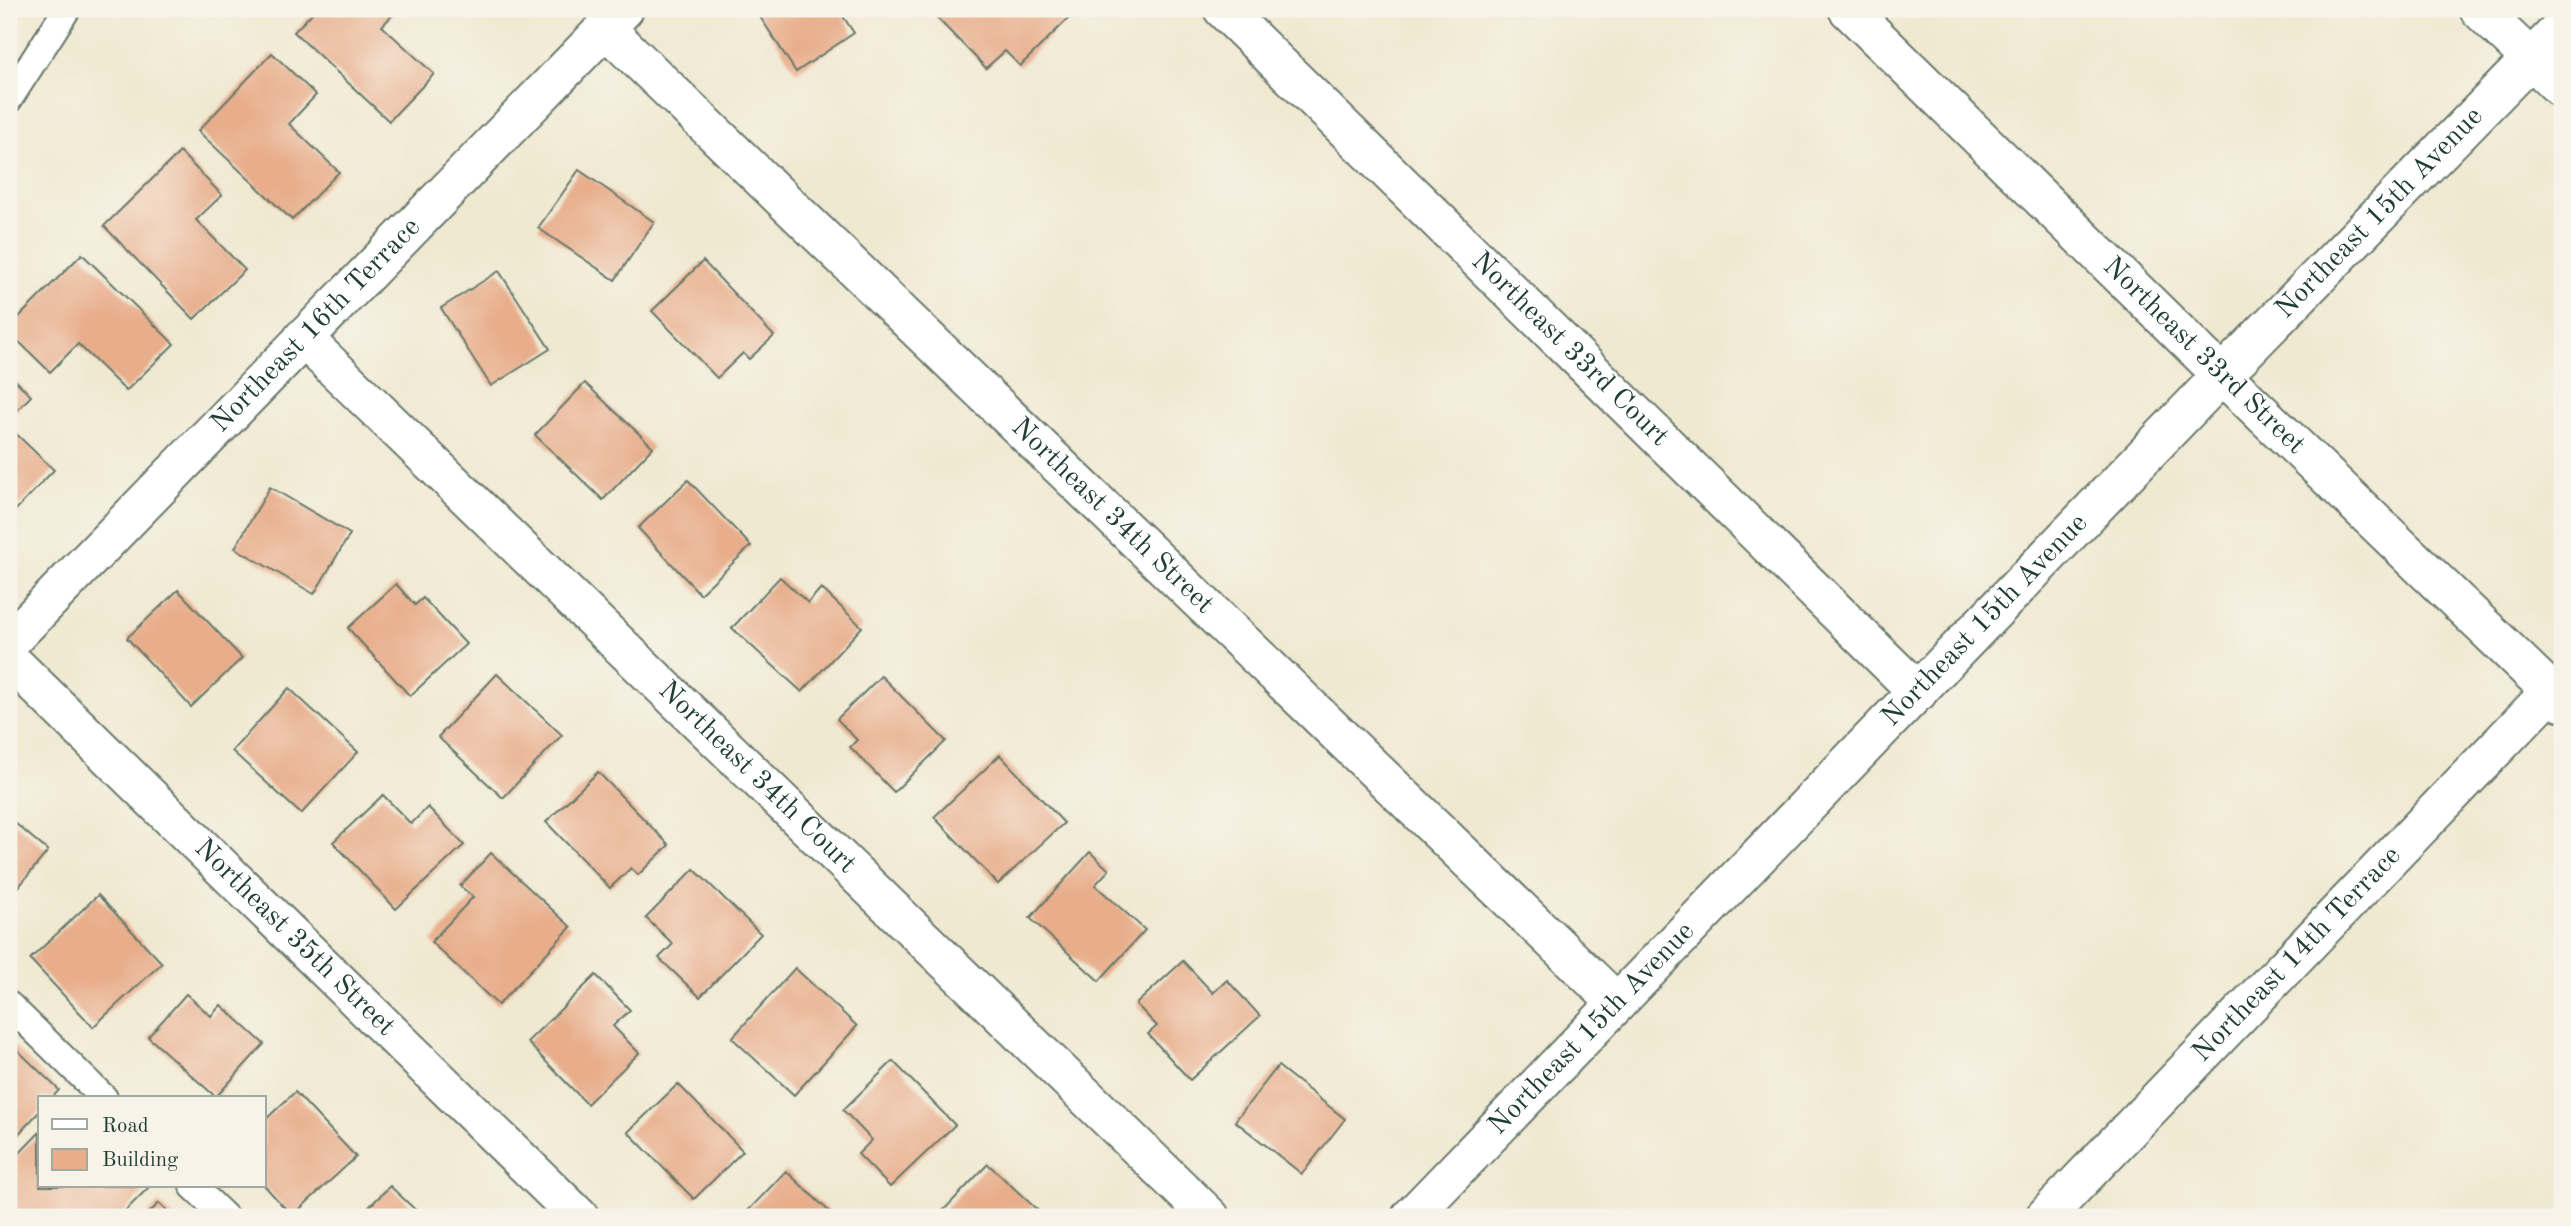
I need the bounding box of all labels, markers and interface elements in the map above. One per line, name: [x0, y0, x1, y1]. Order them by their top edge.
street label: Northeast 15th Avenue: [2271, 102, 2489, 324]
street label: Northeast 16th Terrace: [206, 213, 426, 438]
street label: Northeast 33rd Court: [1466, 247, 1674, 452]
street label: Northeast 33rd Street: [2097, 252, 2310, 460]
street label: Northeast 34th Street: [1006, 413, 1218, 620]
street label: Northeast 15th Avenue: [1877, 509, 2094, 732]
street label: Northeast 34th Court: [653, 676, 861, 879]
street label: Northeast 35th Street: [189, 834, 400, 1042]
street label: Northeast 14th Terrace: [2188, 842, 2407, 1068]
street label: Northeast 15th Avenue: [1484, 917, 1700, 1141]
legend: [38, 1096, 266, 1188]
text: Road: [102, 1116, 149, 1137]
text: Building: [102, 1150, 179, 1171]

